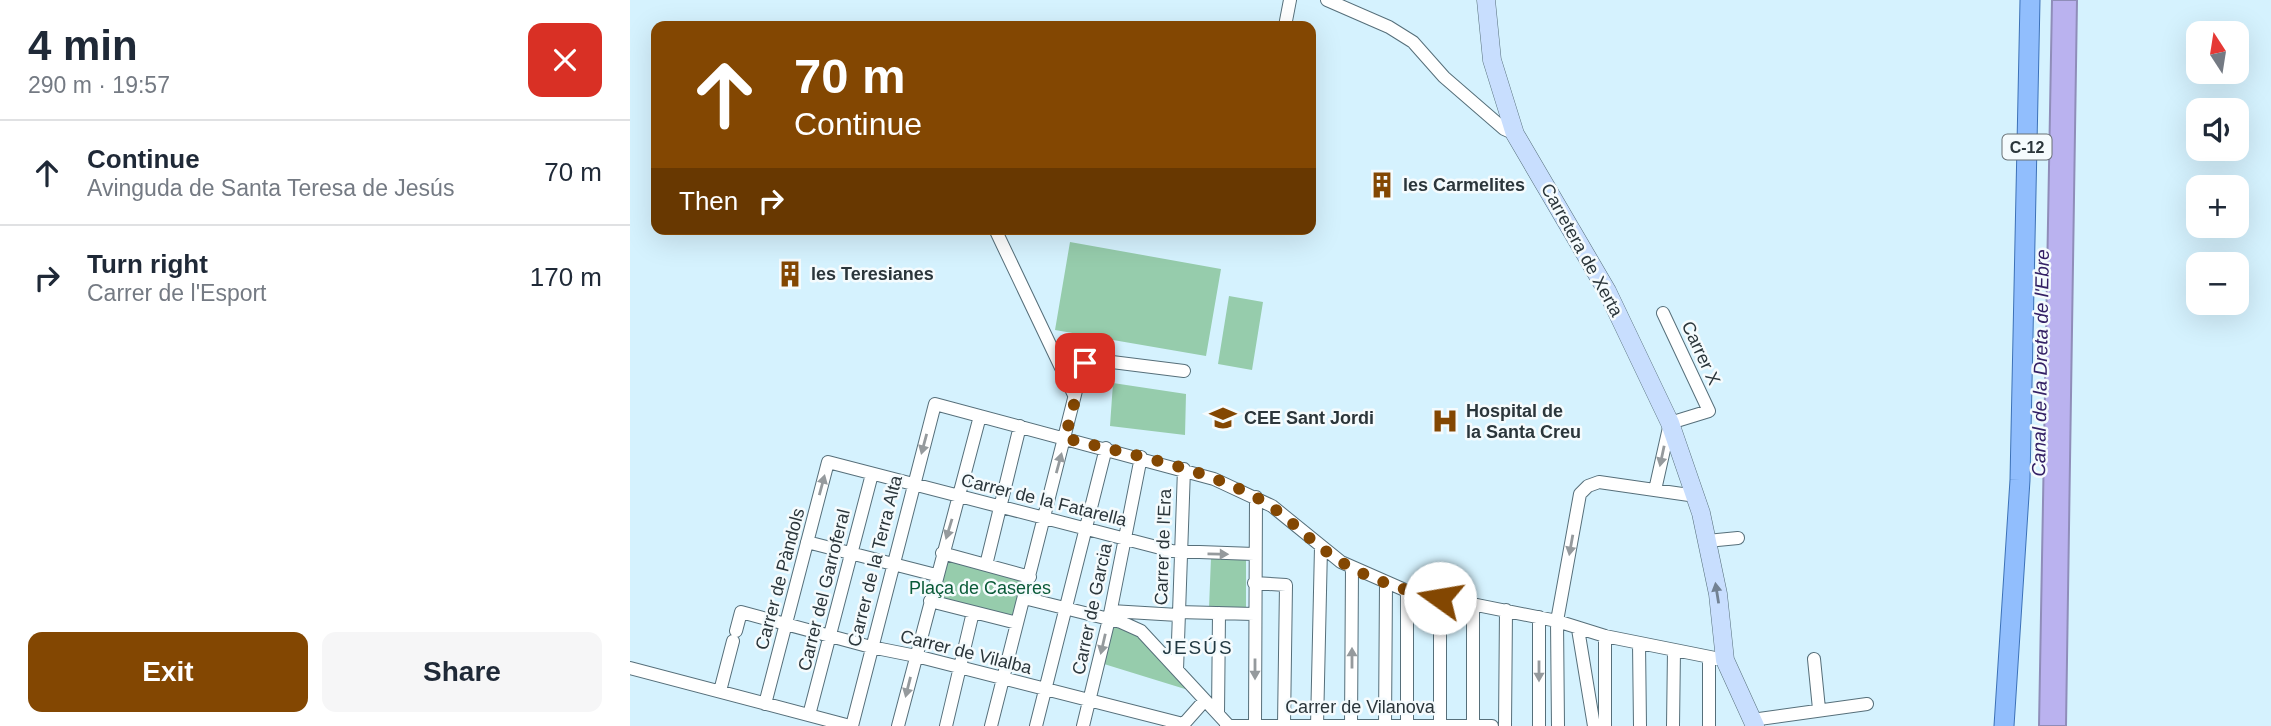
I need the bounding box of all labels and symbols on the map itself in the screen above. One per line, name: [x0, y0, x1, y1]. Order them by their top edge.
north arrow: [2186, 21, 2249, 84]
road number: C-12: [2002, 134, 2052, 160]
building icon: les Carmelites: [1367, 170, 1397, 200]
place label: les Carmelites: [1403, 175, 1525, 195]
street label: Carretera de Xerta: [1537, 180, 1627, 321]
water label: Canal de la Dreta de l'Ebre: [2028, 249, 2053, 477]
building icon: les Teresianes: [775, 259, 805, 289]
place label: les Teresianes: [811, 264, 934, 284]
street label: Carrer X: [1678, 318, 1724, 388]
pin: [1055, 333, 1115, 393]
place label: Hospital de la Santa Creu: [1466, 401, 1581, 442]
school or university icon: CEE Sant Jordi: [1208, 403, 1238, 433]
hospital icon: Hospital de la Santa Creu: [1430, 406, 1460, 436]
place label: CEE Sant Jordi: [1244, 408, 1374, 428]
one-way arrow: [918, 434, 929, 456]
one-way arrow: [1656, 445, 1667, 467]
one-way arrow: [1054, 452, 1065, 474]
street label: Carrer de la Fatarella: [959, 470, 1130, 531]
street label: Carrer de la Terra Alta: [844, 472, 906, 649]
one-way arrow: [817, 474, 828, 496]
street label: Carrer de l'Era: [1151, 487, 1175, 606]
street label: Carrer de Pàndols: [751, 506, 809, 652]
street label: Carrer del Garroferal: [794, 507, 854, 673]
one-way arrow: [943, 519, 953, 540]
one-way arrow: [1565, 534, 1576, 556]
street label: Carrer de Garcia: [1068, 540, 1116, 677]
one-way arrow: [1207, 548, 1229, 559]
position arrow: [1403, 561, 1477, 635]
park label: Plaça de Caseres: [909, 578, 1051, 598]
one-way arrow: [1711, 582, 1722, 604]
street label: Carrer de Vilalba: [898, 626, 1035, 678]
one-way arrow: [1097, 633, 1108, 655]
district label: JESÚS: [1162, 637, 1234, 658]
one-way arrow: [1346, 647, 1357, 669]
one-way arrow: [1249, 658, 1261, 680]
one-way arrow: [1533, 661, 1545, 683]
one-way arrow: [902, 676, 913, 698]
street label: Carrer de Vilanova: [1285, 697, 1436, 717]

